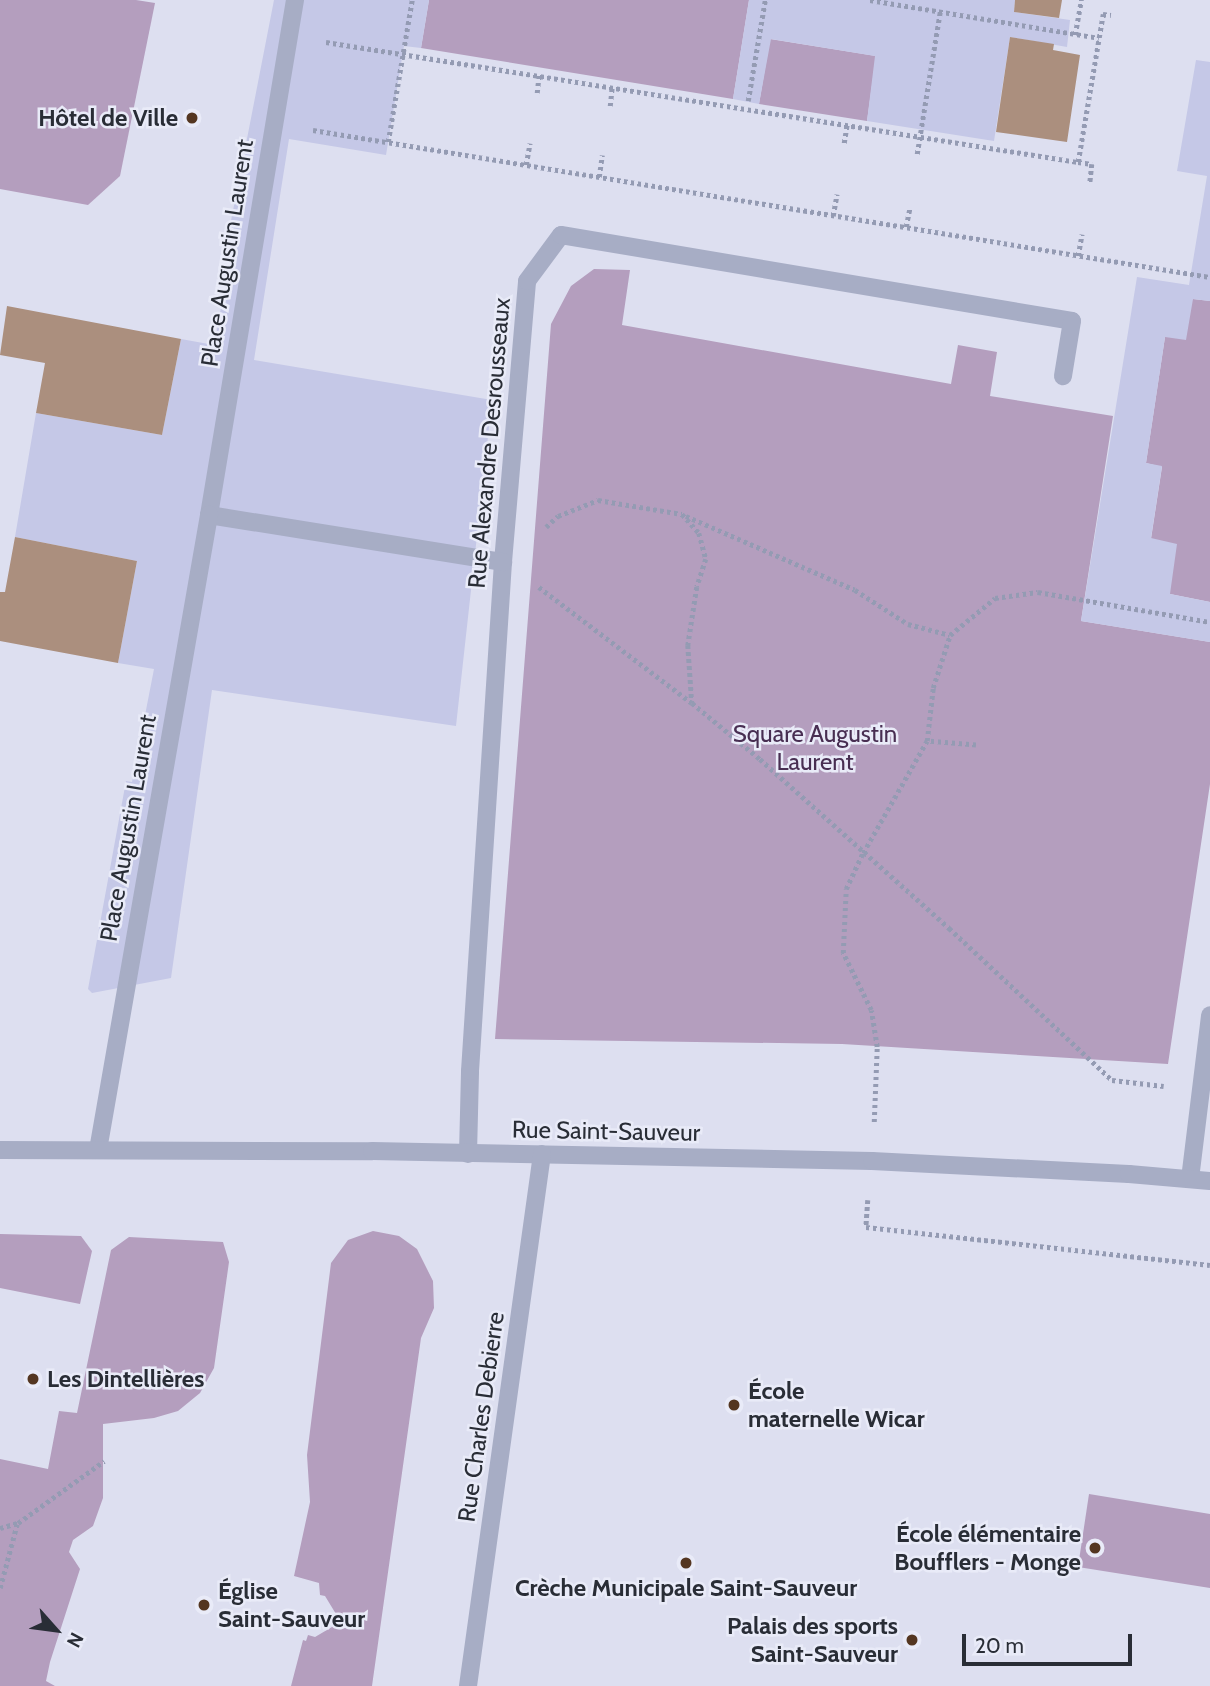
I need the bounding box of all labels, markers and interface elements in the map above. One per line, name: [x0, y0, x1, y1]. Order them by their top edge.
place label: Hôtel de Ville: [38, 104, 178, 132]
marker: Hôtel de Ville: [184, 110, 200, 126]
street label: Place Augustin Laurent: [195, 137, 259, 369]
street label: Rue Alexandre Desrousseaux: [462, 297, 516, 589]
street label: Place Augustin Laurent: [94, 712, 162, 944]
park label: Square Augustin Laurent: [733, 720, 897, 776]
street label: Rue Saint-Sauveur: [512, 1115, 700, 1147]
street label: Rue Charles Debierre: [452, 1310, 510, 1524]
place label: Les Dintellières: [47, 1365, 204, 1393]
marker: Les Dintellières: [25, 1371, 41, 1387]
place label: École maternelle Wicar: [748, 1377, 925, 1433]
marker: École maternelle Wicar: [726, 1397, 742, 1413]
place label: École élémentaire Boufflers - Monge: [894, 1520, 1081, 1576]
marker: École élémentaire Boufflers - Monge: [1087, 1540, 1103, 1556]
marker: Crèche Municipale Saint-Sauveur: [678, 1555, 694, 1571]
place label: Crèche Municipale Saint-Sauveur: [515, 1574, 857, 1602]
place label: Église Saint-Sauveur: [218, 1577, 365, 1633]
north arrow: [21, 1595, 91, 1665]
marker: Église Saint-Sauveur: [196, 1597, 212, 1613]
place label: Palais des sports Saint-Sauveur: [727, 1612, 898, 1668]
scale bar: [965, 1620, 1135, 1664]
text: N: [62, 1629, 88, 1651]
marker: Palais des sports Saint-Sauveur: [904, 1632, 920, 1648]
text: 20 m: [975, 1633, 1024, 1658]

